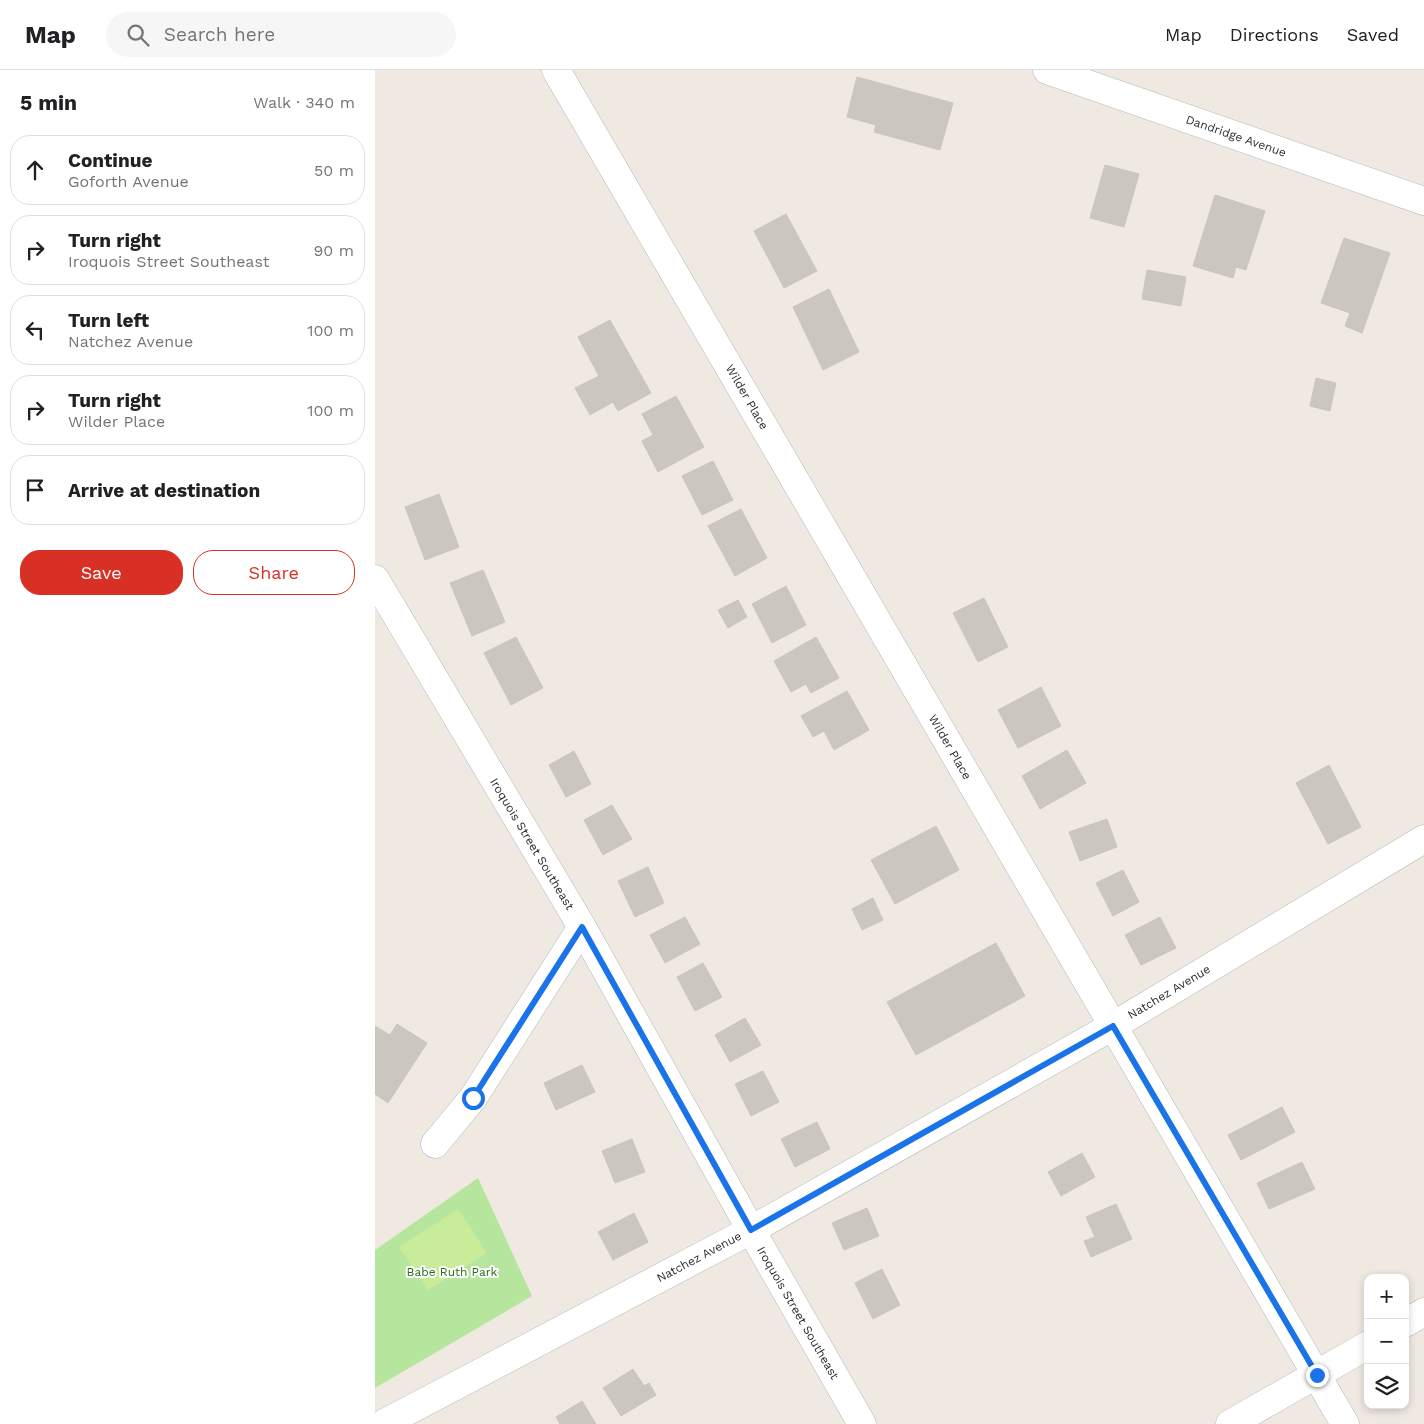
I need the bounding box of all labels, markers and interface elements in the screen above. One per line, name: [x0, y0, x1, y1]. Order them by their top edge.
search box: [106, 12, 456, 57]
text: Map: [25, 21, 76, 49]
icon: search: [124, 21, 152, 49]
text: Search here: [164, 23, 275, 46]
text: Map: [1165, 24, 1202, 45]
text: Directions: [1230, 24, 1319, 45]
text: Saved: [1347, 24, 1399, 45]
text: 5 min: [20, 90, 77, 115]
text: Walk · 340 m: [253, 93, 355, 112]
street label: Dandridge Avenue: [1184, 112, 1288, 160]
text: Continue: [68, 149, 152, 172]
icon: ahead: [21, 156, 49, 184]
text: 50 m: [314, 161, 354, 180]
text: Goforth Avenue: [68, 172, 189, 191]
text: Turn right: [68, 229, 161, 252]
icon: right: [21, 236, 49, 264]
text: 90 m: [313, 241, 354, 260]
text: Iroquois Street Southeast: [68, 252, 270, 271]
text: Turn left: [68, 309, 149, 332]
icon: left: [21, 316, 49, 344]
text: 100 m: [307, 321, 354, 340]
text: Natchez Avenue: [68, 332, 193, 351]
street label: Wilder Place: [723, 362, 771, 432]
text: Turn right: [68, 389, 161, 412]
icon: right: [21, 396, 49, 424]
text: 100 m: [307, 401, 354, 420]
text: Wilder Place: [68, 412, 165, 431]
icon: arrive: [21, 476, 49, 504]
text: Arrive at destination: [68, 479, 260, 502]
button: Save: [20, 550, 183, 595]
button: Share: [193, 550, 355, 595]
street label: Wilder Place: [926, 712, 974, 782]
street label: Iroquois Street Southeast: [487, 776, 577, 912]
street label: Natchez Avenue: [1125, 962, 1213, 1022]
route start: [462, 1087, 485, 1110]
street label: Natchez Avenue: [654, 1229, 744, 1285]
street label: Iroquois Street Southeast: [754, 1244, 842, 1382]
park label: Babe Ruth Park: [407, 1265, 498, 1279]
map controls: [1364, 1274, 1409, 1409]
button: +: [1364, 1274, 1409, 1319]
button: −: [1364, 1319, 1409, 1364]
route end: [1306, 1364, 1329, 1387]
button: layers: [1364, 1364, 1409, 1409]

